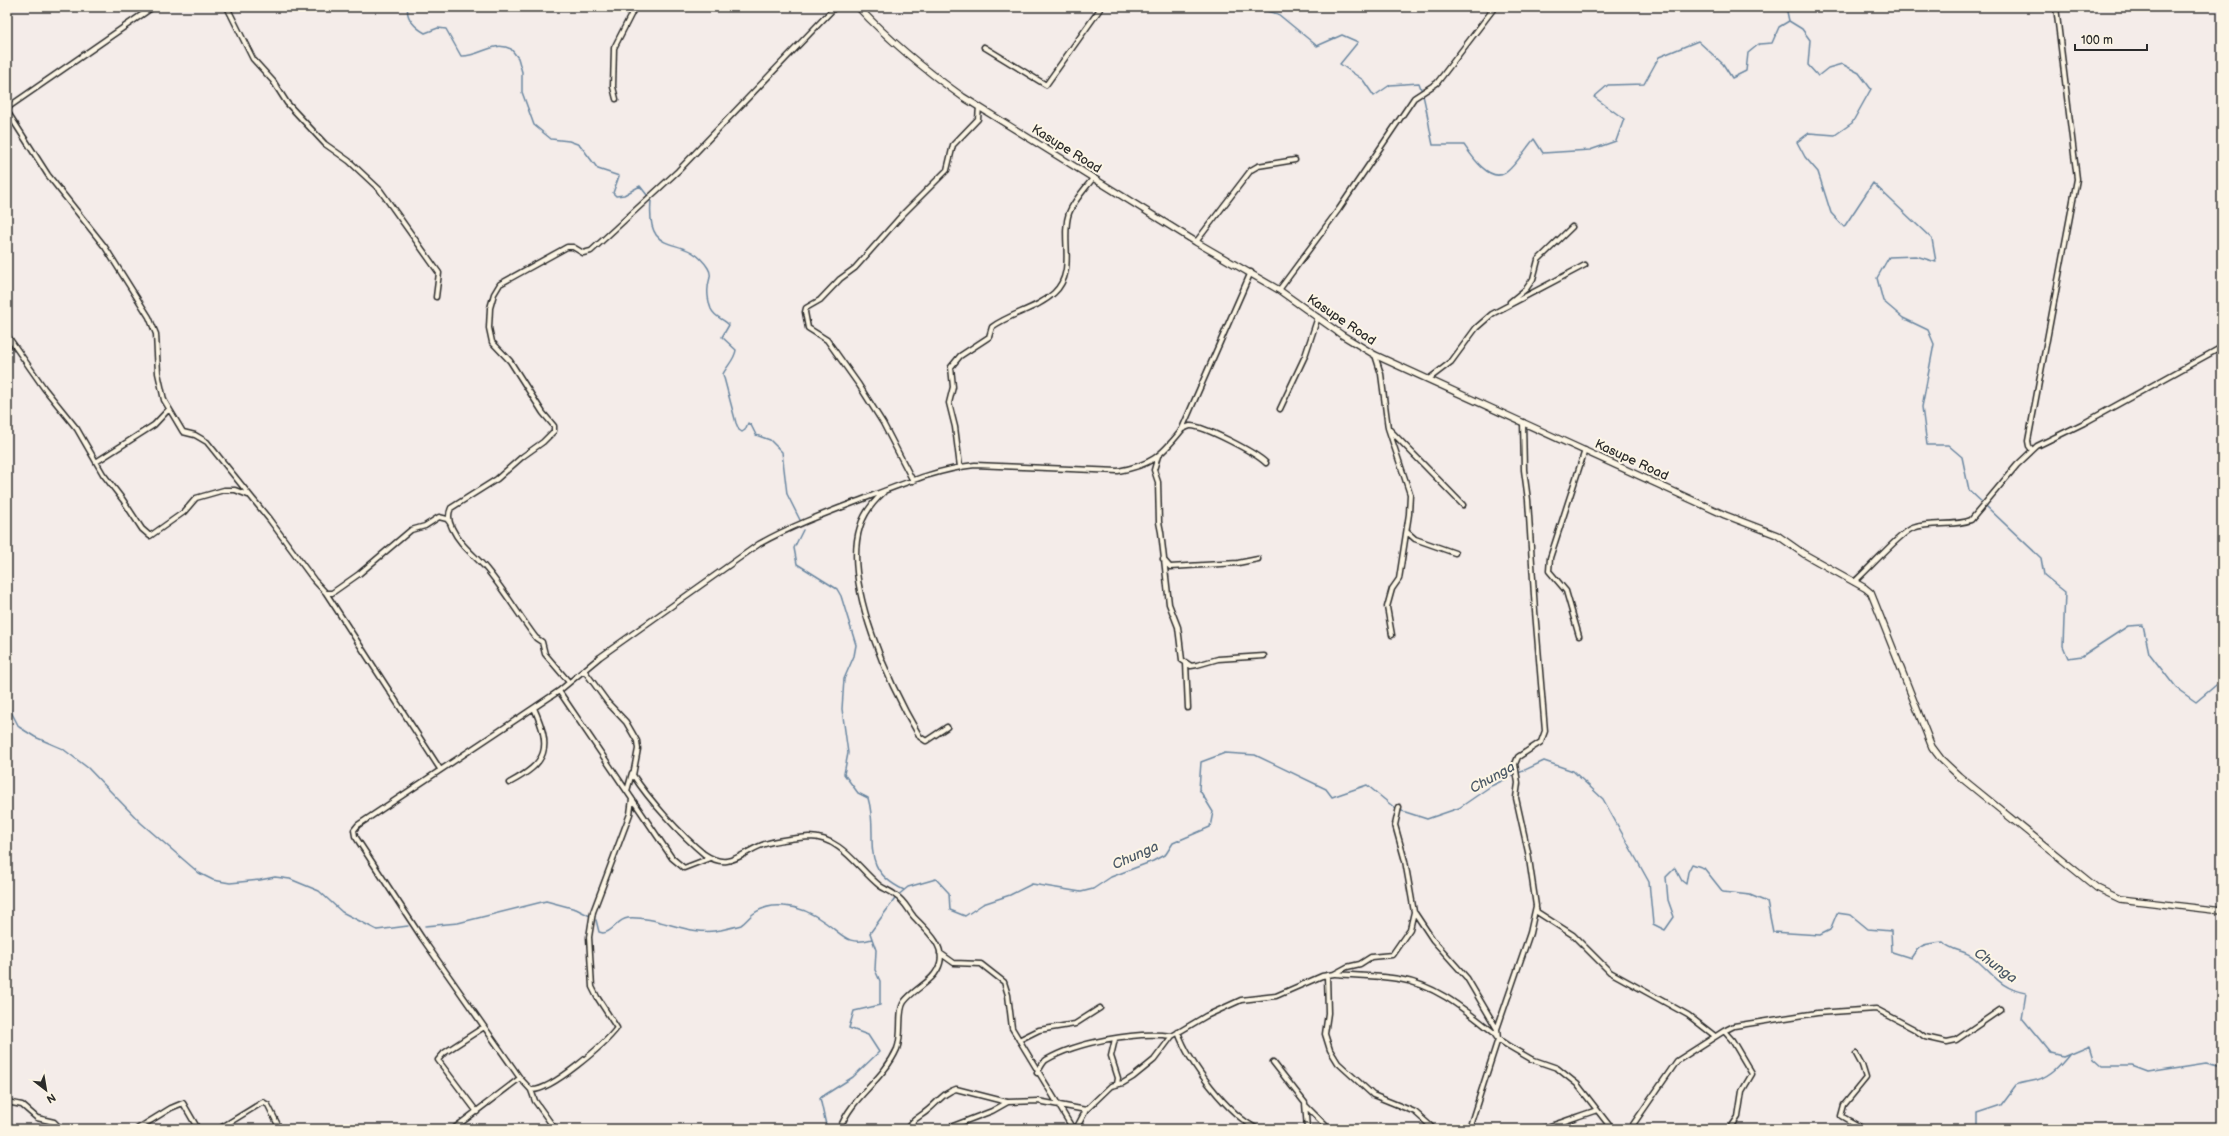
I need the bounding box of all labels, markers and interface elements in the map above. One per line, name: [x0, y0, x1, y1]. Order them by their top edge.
scale bar: [2075, 26, 2147, 52]
text: 100 m: [2081, 33, 2113, 48]
street label: Kasupe Road: [1029, 121, 1104, 177]
street label: Kasupe Road: [1304, 291, 1379, 349]
street label: Kasupe Road: [1592, 436, 1671, 484]
water label: Chunga: [1467, 758, 1518, 797]
water label: Chunga: [1109, 838, 1161, 873]
water label: Chunga: [1971, 944, 2021, 987]
north arrow: [26, 1070, 66, 1110]
text: N: [44, 1090, 58, 1106]

